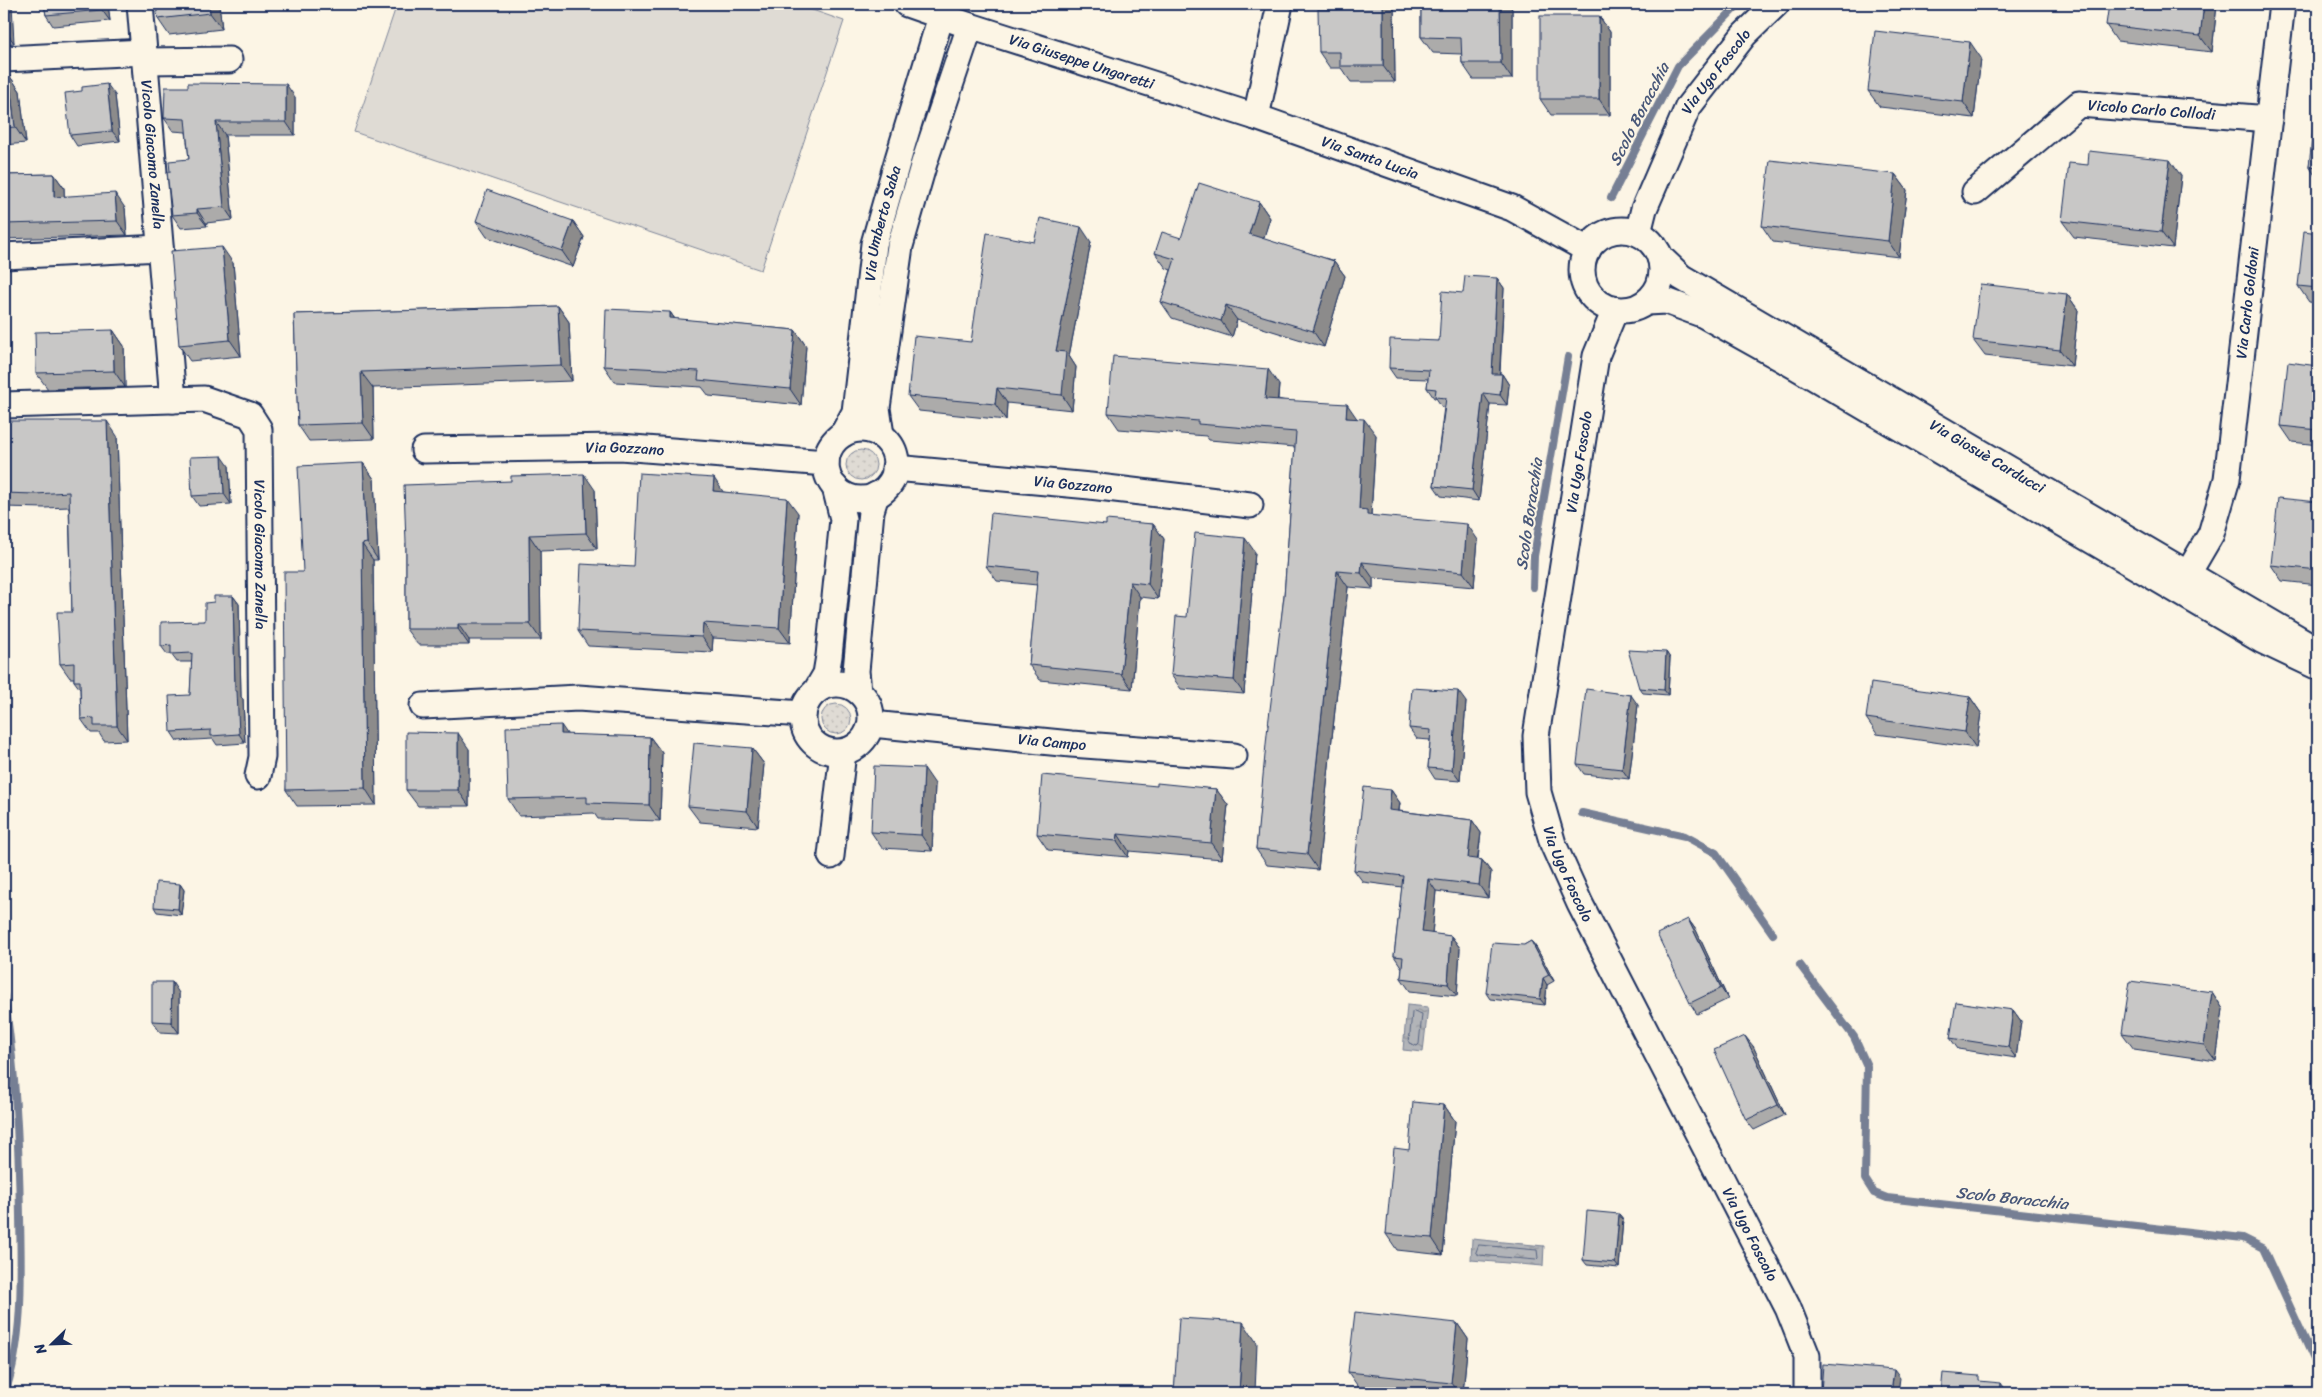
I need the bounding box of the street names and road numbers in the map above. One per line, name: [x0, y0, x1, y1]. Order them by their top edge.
street label: Via Ugo Foscolo: [1674, 21, 1757, 118]
street label: Via Giuseppe Ungaretti: [1006, 26, 1159, 97]
street label: Vicolo Giacomo Zanella: [133, 79, 172, 231]
street label: Vicolo Carlo Collodi: [2087, 92, 2217, 128]
street label: Via Santa Lucia: [1318, 128, 1423, 187]
street label: Via Umberto Saba: [857, 162, 909, 282]
street label: Via Carlo Goldoni: [2228, 245, 2267, 360]
street label: Via Ugo Foscolo: [1558, 409, 1600, 515]
street label: Via Giosuè Carducci: [1925, 412, 2051, 501]
street label: Via Gozzano: [585, 434, 666, 463]
street label: Via Gozzano: [1033, 468, 1114, 502]
street label: Vicolo Giacomo Zanella: [246, 479, 274, 630]
street label: Via Campo: [1017, 726, 1088, 758]
street label: Via Ugo Foscolo: [1535, 823, 1601, 927]
street label: Via Ugo Foscolo: [1715, 1183, 1785, 1287]

